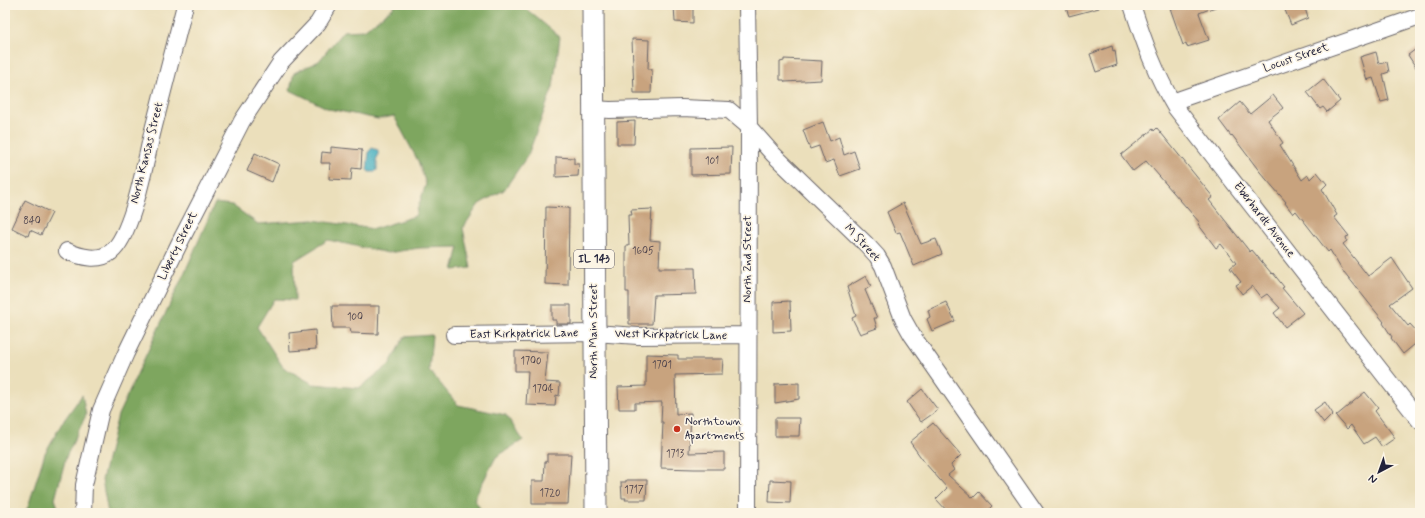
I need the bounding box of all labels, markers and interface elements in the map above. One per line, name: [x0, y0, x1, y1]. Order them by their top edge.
street label: Locust Street: [1261, 39, 1331, 77]
street label: North Kansas Street: [127, 100, 167, 205]
house number: 101: [705, 155, 719, 168]
street label: Eberhardt Avenue: [1230, 179, 1299, 261]
street label: Liberty Street: [155, 209, 201, 283]
house number: 840: [23, 215, 41, 228]
street label: North 2nd Street: [740, 215, 756, 303]
street label: M Street: [840, 221, 884, 266]
house number: 1605: [632, 245, 654, 258]
road number: IL 143: [574, 250, 614, 268]
street label: North Main Street: [586, 283, 602, 379]
house number: 100: [347, 311, 363, 324]
street label: East Kirkpatrick Lane: [469, 325, 579, 343]
street label: West Kirkpatrick Lane: [615, 326, 727, 344]
house number: 1700: [520, 355, 542, 368]
house number: 1701: [652, 359, 672, 372]
house number: 1704: [532, 383, 554, 396]
place label: Northtown Apartments: [685, 414, 744, 444]
marker: Northtown Apartments: [672, 424, 682, 434]
house number: 1713: [666, 448, 684, 461]
north arrow: [1359, 452, 1399, 492]
text: N: [1366, 471, 1380, 486]
house number: 1717: [624, 484, 644, 497]
house number: 1720: [539, 487, 561, 500]

